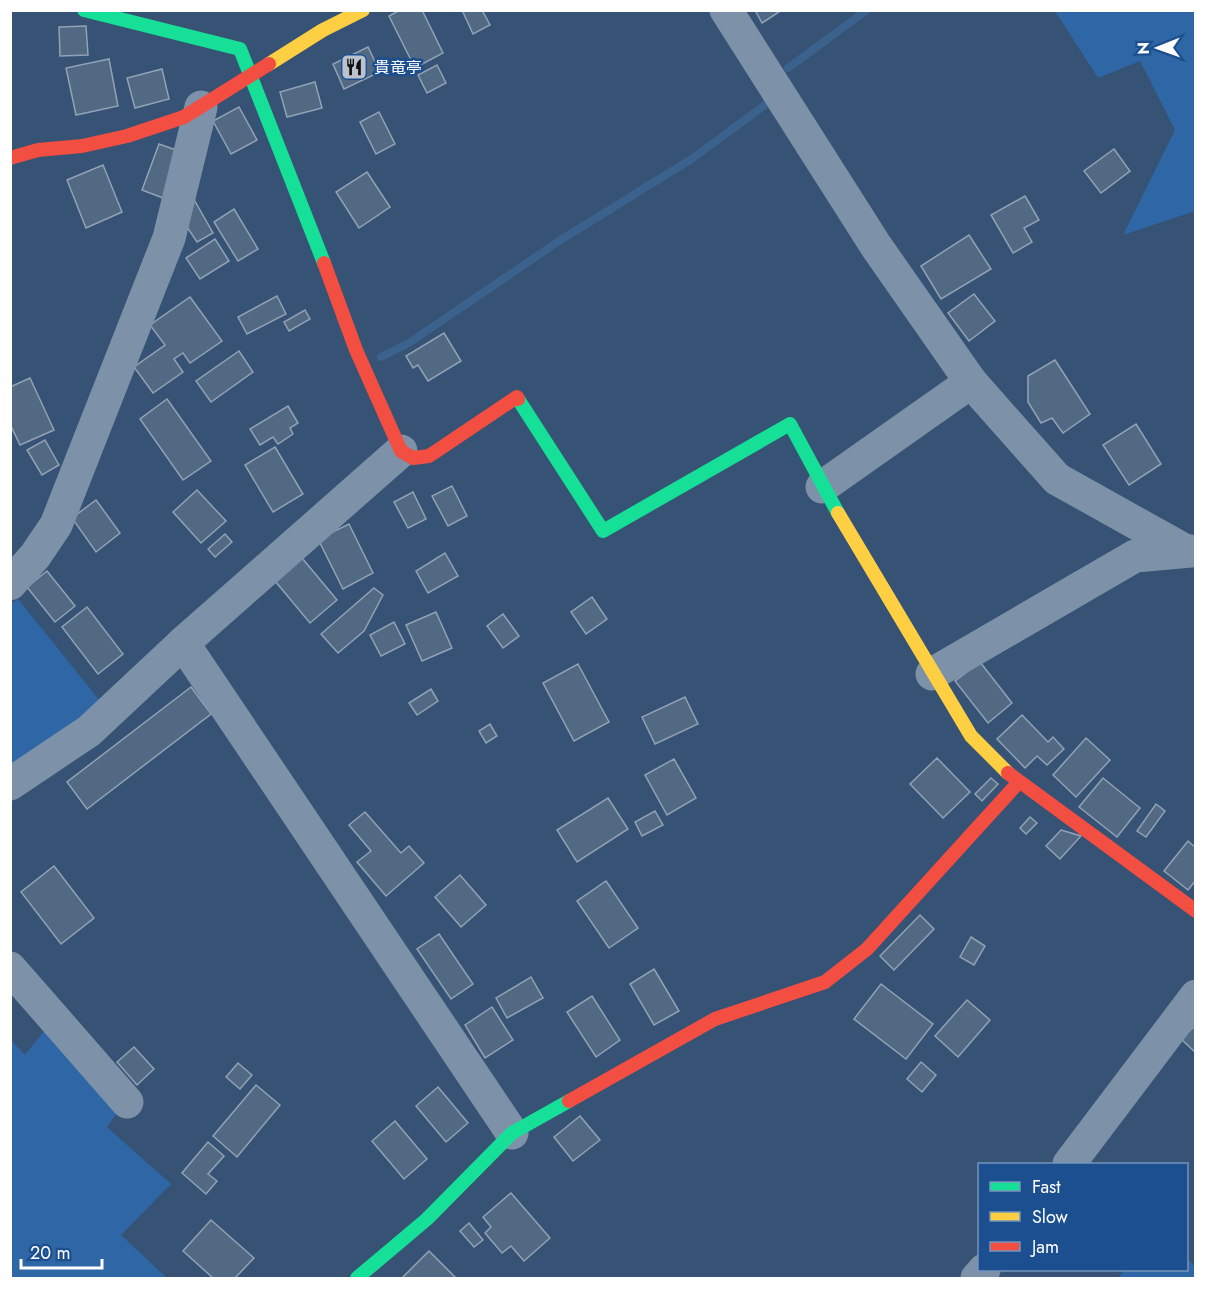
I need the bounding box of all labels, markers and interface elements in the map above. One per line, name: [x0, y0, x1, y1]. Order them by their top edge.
north arrow: [1128, 18, 1188, 78]
text: N: [1132, 42, 1155, 55]
restaurant icon: 貴竜亭: [339, 52, 369, 82]
place label: 貴竜亭: [374, 56, 422, 79]
legend: [978, 1163, 1188, 1271]
text: Fast: [1032, 1174, 1061, 1200]
text: Slow: [1032, 1204, 1069, 1230]
scale bar: [21, 1232, 102, 1270]
text: Jam: [1030, 1234, 1059, 1260]
text: 20 m: [30, 1240, 70, 1266]

